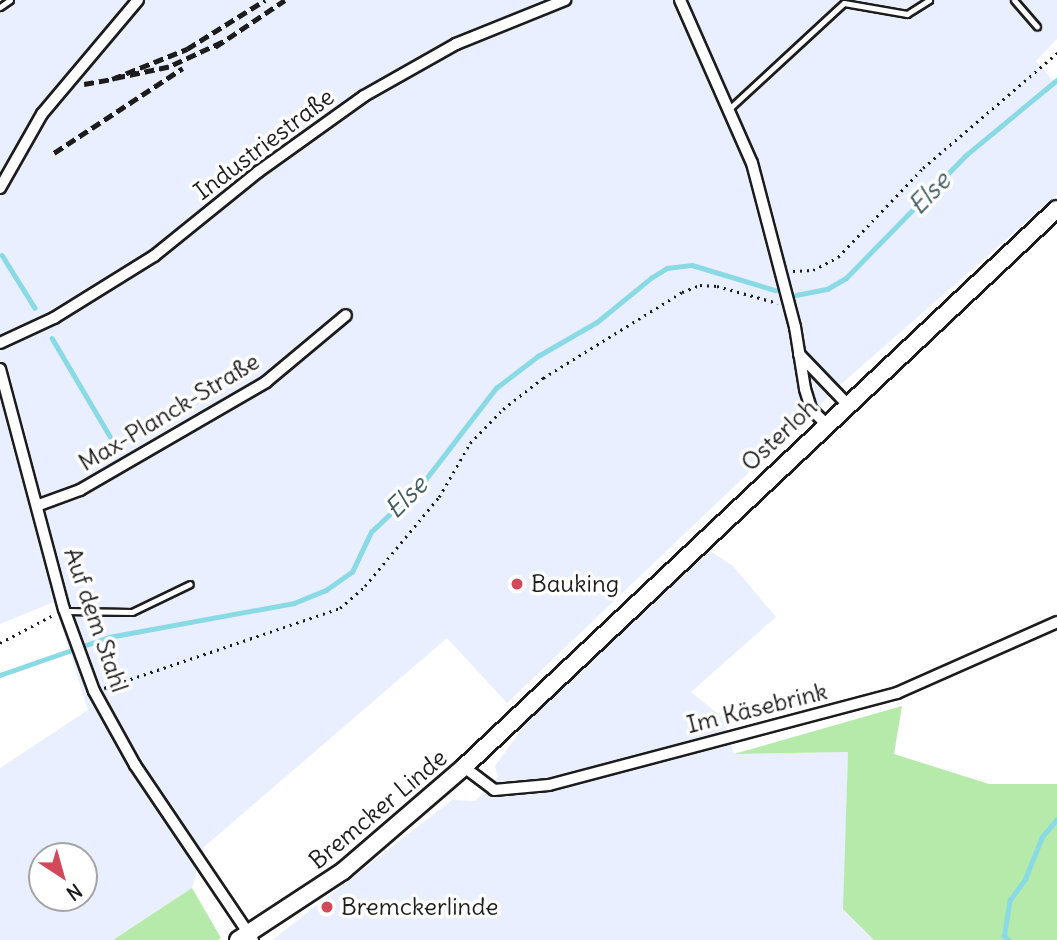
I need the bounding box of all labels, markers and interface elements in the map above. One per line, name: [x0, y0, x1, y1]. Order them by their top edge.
street label: Industriestraße: [188, 82, 340, 206]
water label: Else: [901, 165, 957, 221]
street label: Max-Planck-Straße: [74, 347, 264, 477]
street label: Osterloh: [735, 393, 823, 477]
water label: Else: [378, 469, 434, 525]
street label: Auf dem Stahl: [58, 544, 134, 696]
place label: Bauking: [531, 570, 619, 598]
marker: Bauking: [509, 576, 525, 592]
street label: Im Käsebrink: [684, 677, 830, 739]
street label: Bremcker Linde: [303, 743, 453, 875]
north arrow: [28, 842, 98, 912]
text: N: [62, 879, 87, 906]
place label: Bremckerlinde: [341, 893, 498, 921]
marker: Bremckerlinde: [319, 899, 335, 915]

